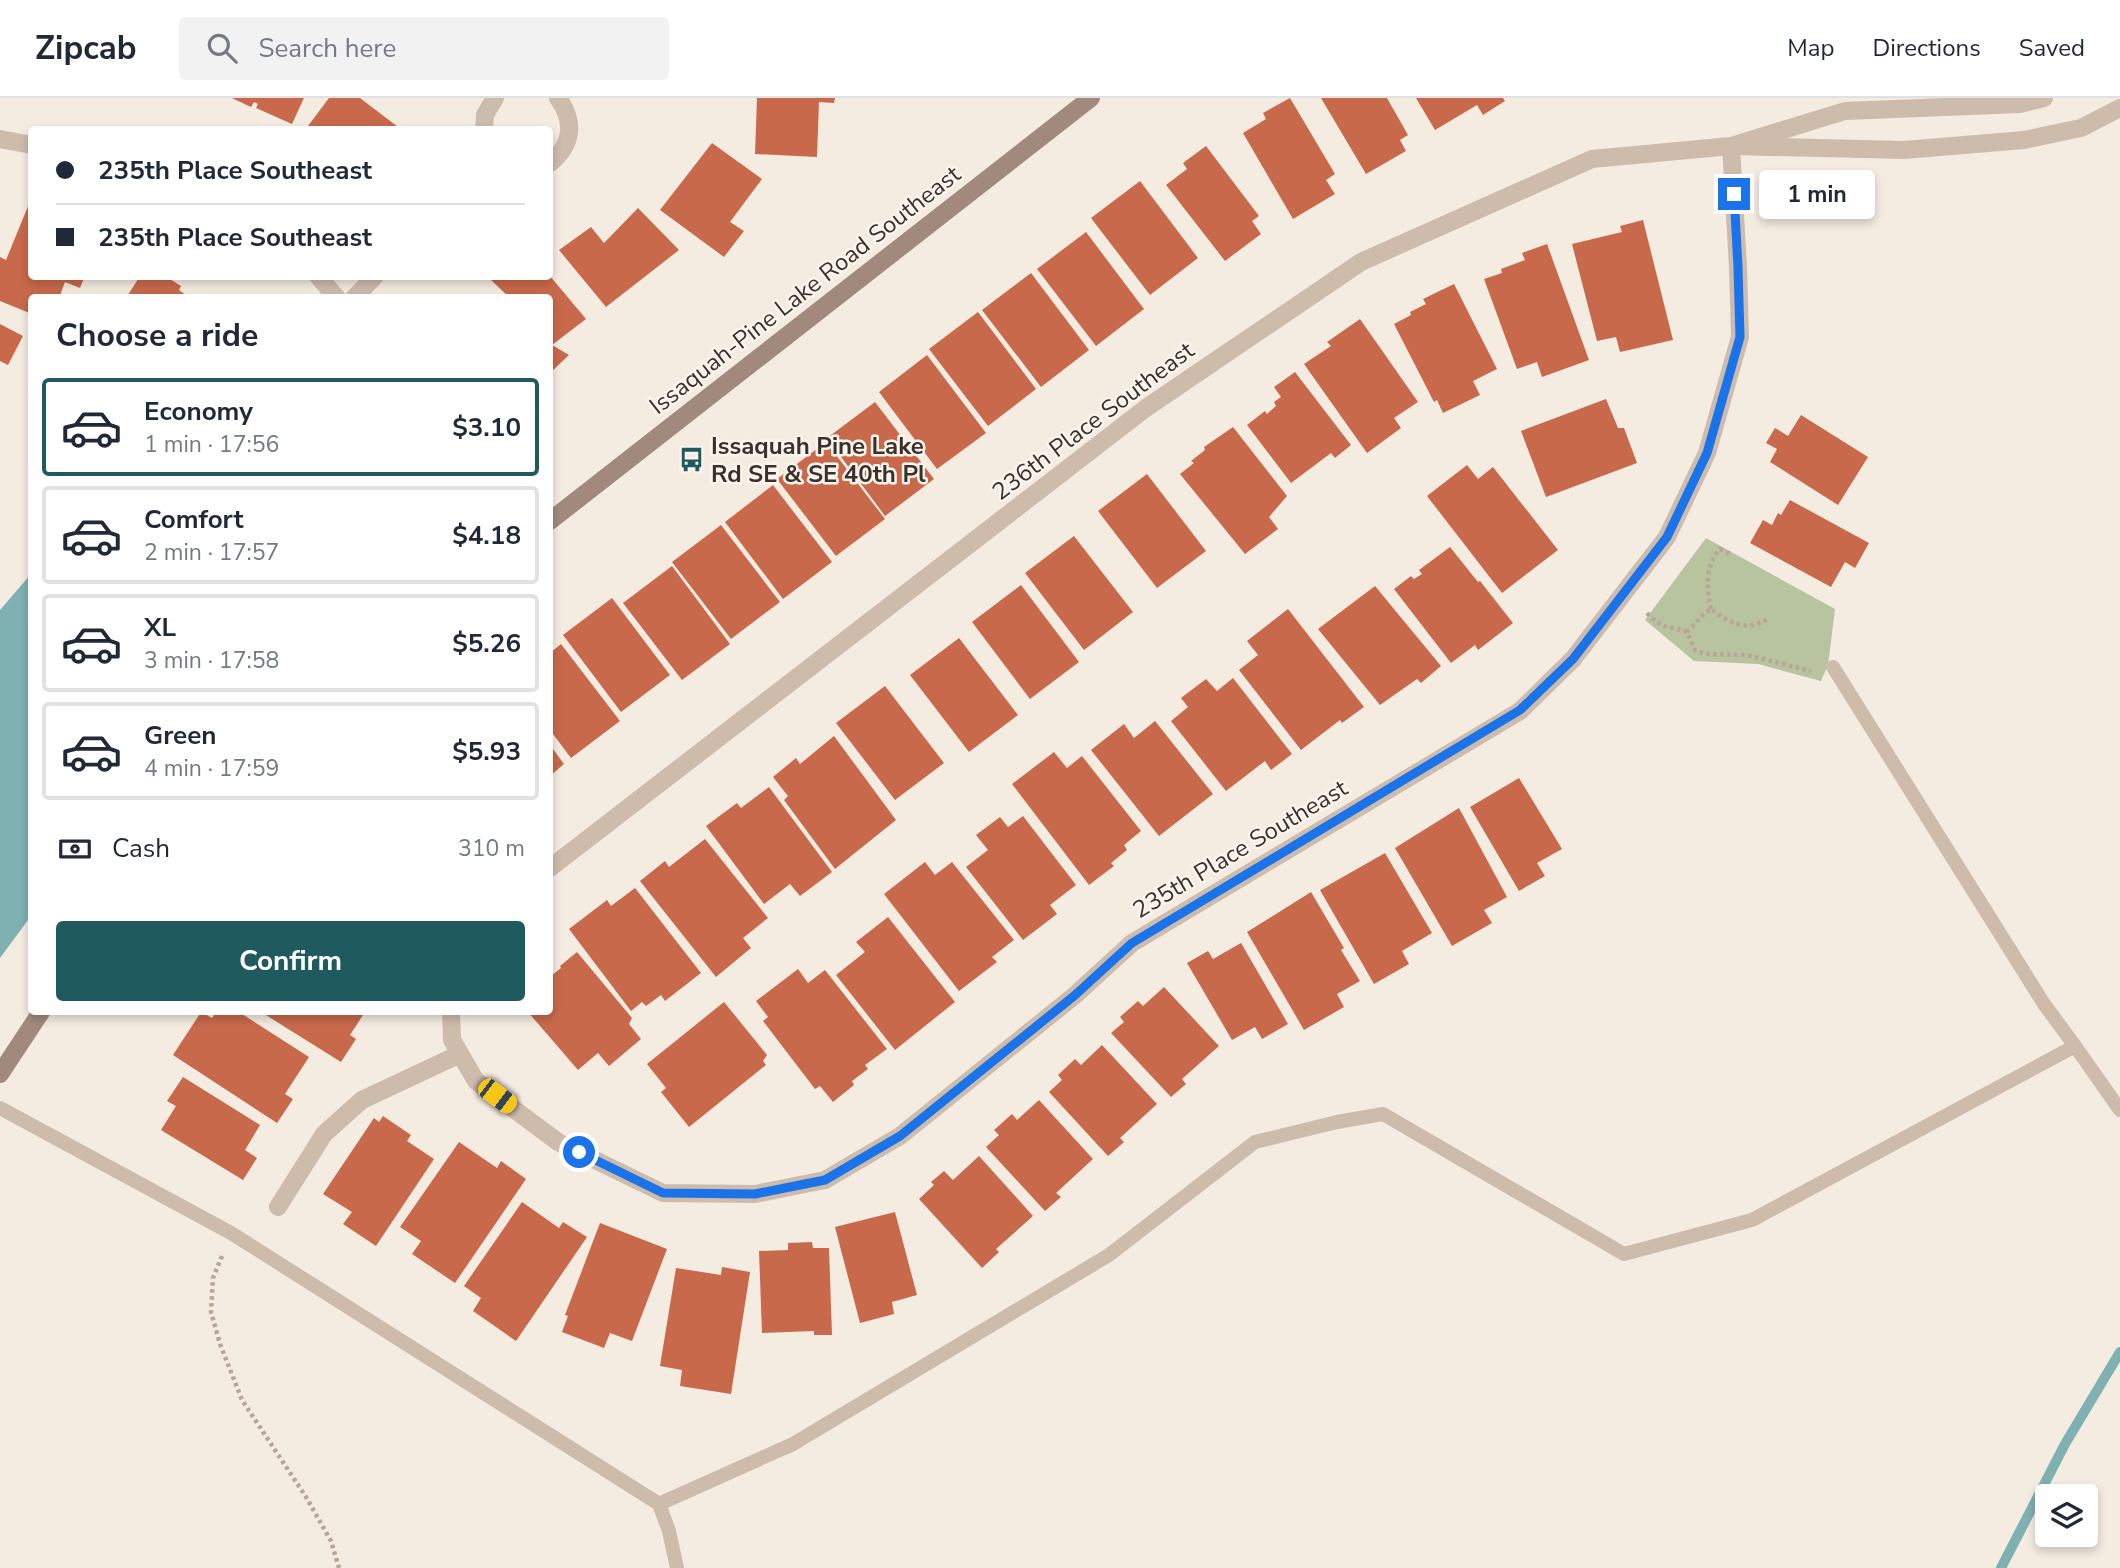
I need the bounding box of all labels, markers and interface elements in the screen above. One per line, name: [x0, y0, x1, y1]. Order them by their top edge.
search box: [179, 17, 669, 80]
text: Zipcab: [35, 26, 137, 71]
icon: search: [203, 29, 241, 67]
text: Search here: [259, 31, 396, 66]
text: Map: [1787, 32, 1834, 64]
text: Directions: [1872, 32, 1981, 64]
text: Saved: [2019, 32, 2085, 64]
text: 235th Place Southeast: [98, 153, 372, 188]
street label: Issaquah-Pine Lake Road Southeast: [643, 158, 968, 422]
callout: 1 min: [1758, 170, 1874, 218]
route end: [1718, 178, 1750, 210]
text: 1 min: [1787, 179, 1847, 210]
text: 235th Place Southeast: [98, 220, 372, 255]
text: Choose a ride: [56, 314, 258, 357]
street label: 236th Place Southeast: [985, 334, 1201, 508]
text: Economy: [144, 394, 253, 429]
icon: car: [60, 396, 123, 459]
text: $3.10: [452, 410, 521, 445]
text: 1 min · 17:56: [144, 429, 279, 460]
place label: Issaquah Pine Lake Rd SE & SE 40th Pl: [711, 430, 926, 490]
bus stop icon: Issaquah Pine Lake Rd SE & SE 40th Pl: [677, 446, 705, 474]
text: Comfort: [144, 502, 244, 537]
icon: car: [60, 504, 123, 567]
text: $4.18: [452, 518, 521, 553]
text: 2 min · 17:57: [144, 537, 279, 568]
text: XL: [144, 610, 176, 645]
icon: car: [60, 612, 123, 675]
text: $5.26: [452, 626, 521, 661]
text: 3 min · 17:58: [144, 645, 279, 676]
text: Green: [144, 718, 217, 753]
icon: car: [60, 720, 123, 783]
text: $5.93: [452, 734, 521, 769]
text: 4 min · 17:59: [144, 753, 279, 784]
street label: 235th Place Southeast: [1127, 772, 1354, 926]
icon: cash: [56, 830, 94, 868]
text: Cash: [112, 831, 170, 866]
text: 310 m: [458, 833, 525, 864]
button: Confirm: [56, 921, 525, 1001]
car: [474, 1075, 521, 1117]
route start: [563, 1136, 595, 1168]
map controls: [2035, 1484, 2098, 1547]
button: layers: [2035, 1484, 2098, 1547]

